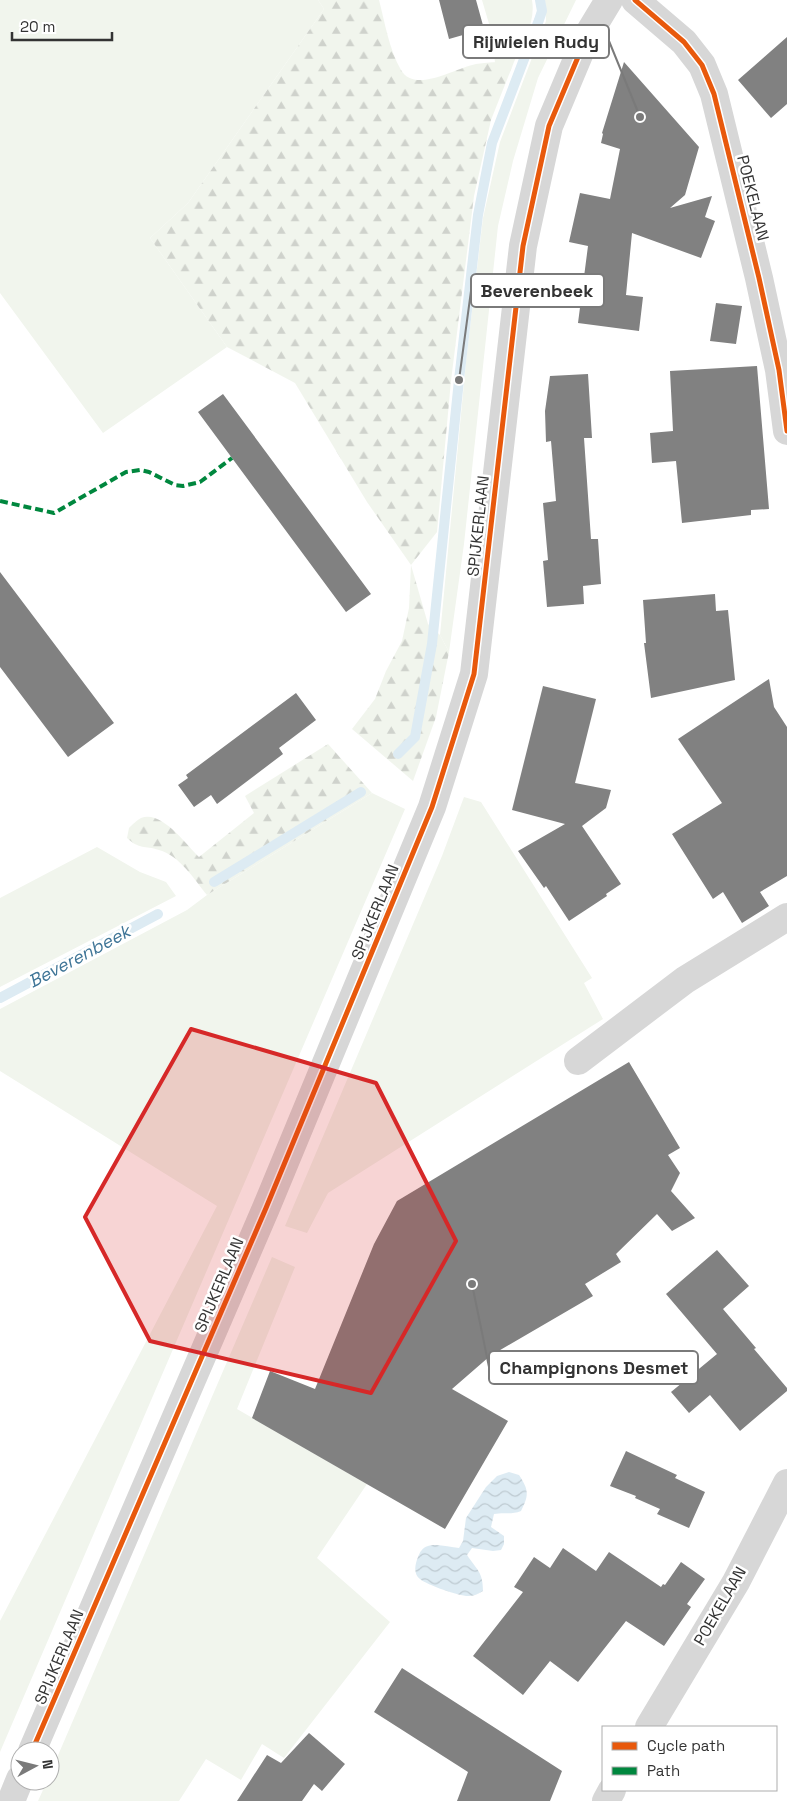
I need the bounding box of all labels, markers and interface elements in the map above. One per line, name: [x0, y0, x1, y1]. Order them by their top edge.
scale bar: [12, 10, 112, 42]
text: 20 m: [20, 17, 55, 36]
callout: Rijwielen Rudy: [463, 25, 609, 58]
text: Rijwielen Rudy: [473, 30, 599, 53]
street label: POEKELAAN: [732, 153, 774, 243]
callout: Beverenbeek: [471, 274, 604, 307]
text: Beverenbeek: [481, 279, 593, 302]
street label: SPIJKERLAAN: [462, 475, 494, 577]
street label: SPIJKERLAAN: [346, 861, 404, 963]
water label: Beverenbeek: [24, 918, 136, 993]
street label: SPIJKERLAAN: [190, 1234, 248, 1336]
callout: Champignons Desmet: [489, 1351, 698, 1384]
text: Champignons Desmet: [500, 1356, 688, 1379]
street label: POEKELAAN: [689, 1563, 751, 1649]
street label: SPIJKERLAAN: [30, 1606, 88, 1708]
legend: [602, 1726, 777, 1791]
text: Cycle path: [647, 1736, 725, 1755]
north arrow: [10, 1741, 60, 1791]
text: N: [38, 1759, 57, 1770]
text: Path: [647, 1761, 680, 1780]

